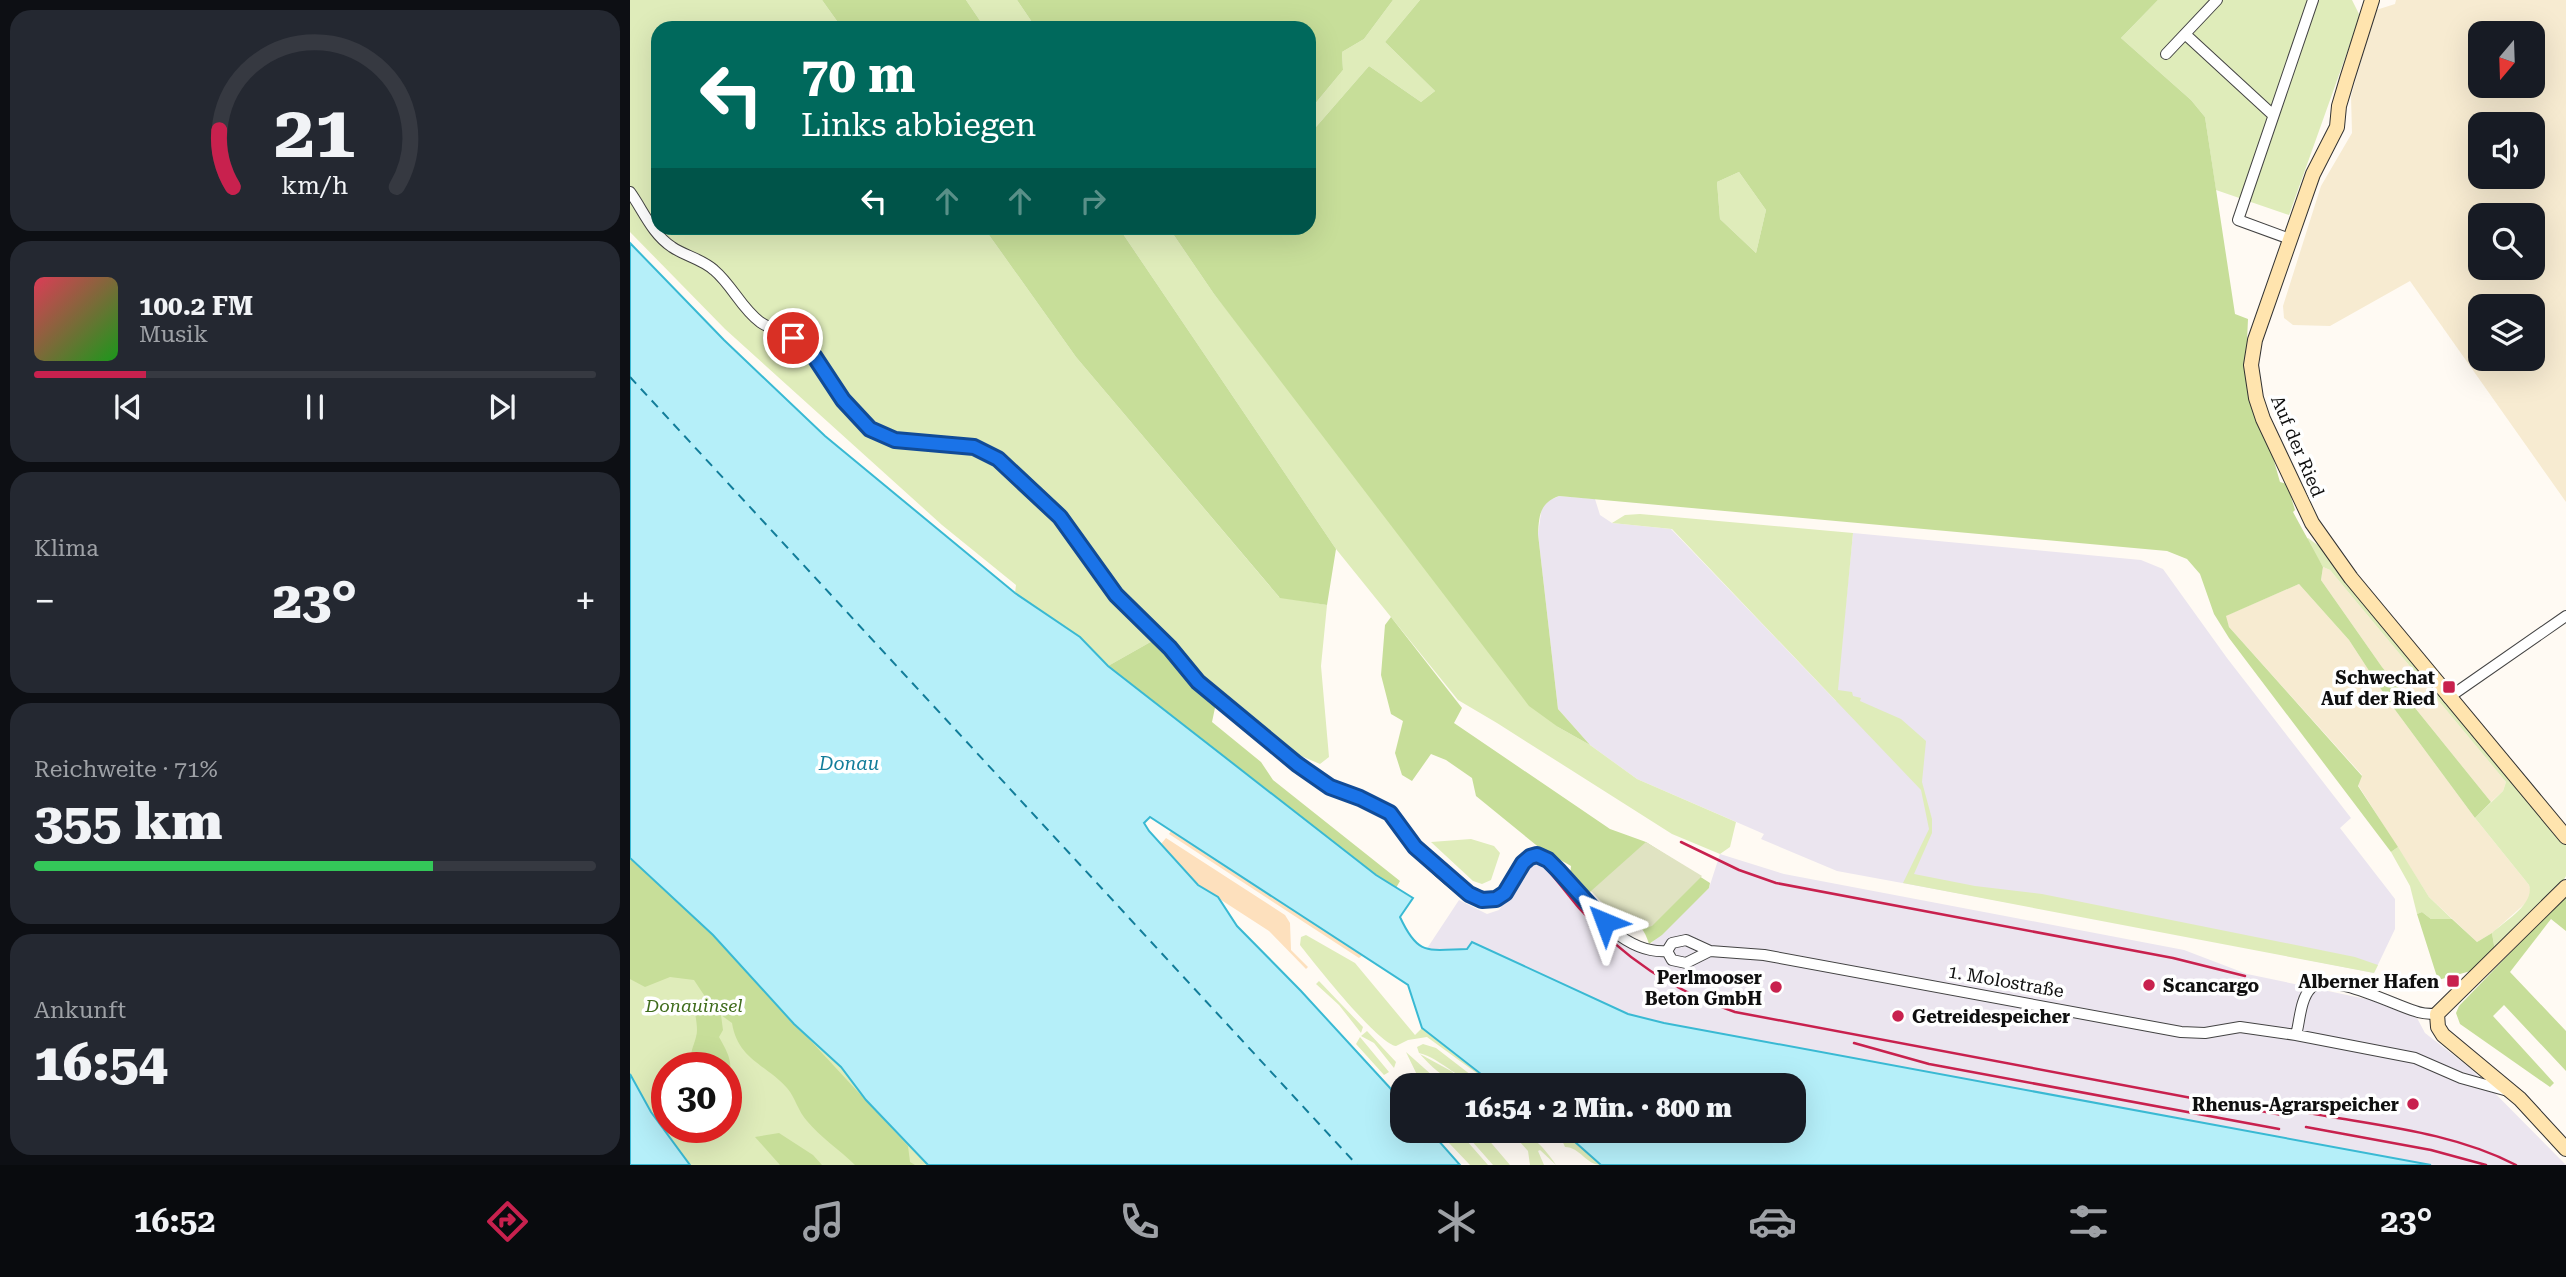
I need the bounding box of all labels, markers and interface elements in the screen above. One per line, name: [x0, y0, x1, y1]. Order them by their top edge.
north arrow: [2468, 21, 2544, 98]
map controls: [2468, 21, 2545, 371]
text: 70 m: [801, 47, 916, 104]
icon: left: [686, 49, 777, 140]
text: 21: [274, 90, 356, 175]
text: Links abbiegen: [801, 106, 1036, 144]
button: sound: [2468, 112, 2545, 189]
text: km/h: [282, 170, 348, 199]
icon: left: [855, 182, 893, 220]
icon: ahead: [928, 182, 966, 220]
icon: ahead: [1001, 182, 1039, 220]
icon: right: [1074, 182, 1112, 220]
button: search: [2468, 203, 2545, 280]
text: 100.2 FM: [139, 291, 253, 321]
button: layers: [2468, 294, 2545, 371]
pin: [763, 308, 823, 368]
icon: arrive: [774, 319, 812, 357]
text: Musik: [139, 321, 208, 348]
icon: previous: [109, 388, 147, 426]
icon: pause: [296, 388, 334, 426]
icon: next: [483, 388, 521, 426]
street label: Auf der Ried: [2267, 392, 2329, 500]
text: Klima: [34, 535, 99, 562]
text: 23°: [273, 570, 357, 631]
text: −: [34, 579, 55, 623]
text: +: [575, 579, 596, 623]
place label: Schwechat Auf der Ried: [2321, 667, 2435, 709]
marker: Schwechat Auf der Ried: [2441, 679, 2457, 695]
water label: Donau: [818, 752, 880, 775]
text: Reichweite · 71%: [34, 756, 218, 783]
text: 355 km: [34, 791, 222, 852]
position arrow: [1568, 885, 1642, 959]
street label: 1. Molostraße: [1946, 960, 2066, 1002]
place label: Perlmooser Beton GmbH: [1645, 967, 1762, 1009]
place label: Alberner Hafen: [2298, 971, 2439, 992]
marker: Alberner Hafen: [2445, 973, 2461, 989]
place label: Scancargo: [2163, 975, 2259, 996]
marker: Scancargo: [2141, 977, 2157, 993]
marker: Perlmooser Beton GmbH: [1768, 979, 1784, 995]
park label: Donauinsel: [644, 995, 743, 1016]
text: Ankunft: [34, 997, 126, 1024]
place label: Getreidespeicher: [1912, 1006, 2070, 1027]
marker: Getreidespeicher: [1890, 1008, 1906, 1024]
text: 16:54: [34, 1032, 168, 1093]
speed limit sign: 30: [651, 1052, 742, 1143]
text: 16:54 · 2 Min. · 800 m: [1464, 1093, 1732, 1123]
place label: Rhenus-Agrarspeicher: [2192, 1094, 2399, 1115]
marker: Rhenus-Agrarspeicher: [2405, 1096, 2421, 1112]
icon: directions: [483, 1197, 532, 1246]
icon: music: [799, 1197, 848, 1246]
icon: phone: [1115, 1197, 1164, 1246]
icon: climate: [1432, 1197, 1481, 1246]
icon: car: [1748, 1197, 1797, 1246]
icon: filters: [2064, 1197, 2113, 1246]
text: 16:52: [134, 1202, 215, 1240]
text: 23°: [2381, 1202, 2432, 1240]

